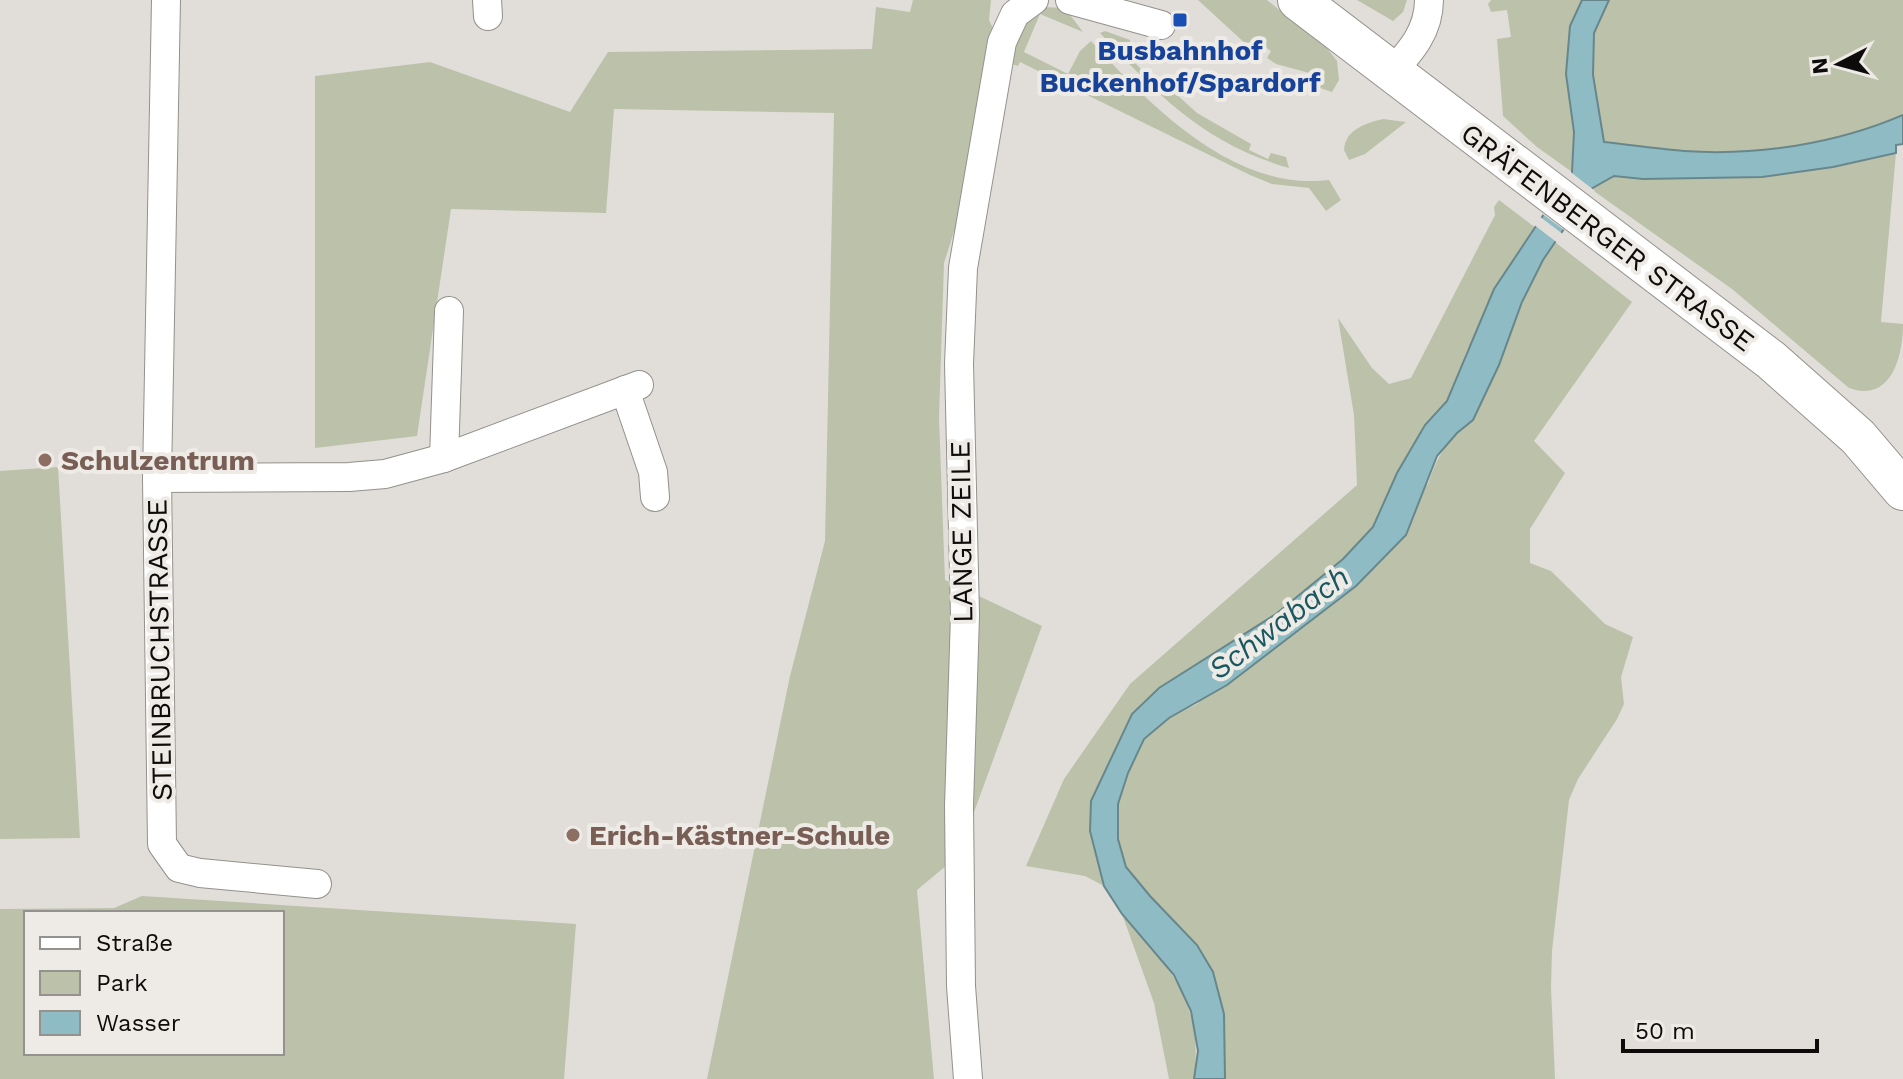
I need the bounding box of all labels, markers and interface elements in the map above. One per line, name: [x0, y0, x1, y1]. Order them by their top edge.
marker: Busbahnhof Buckenhof/Spardorf: [1171, 11, 1189, 29]
north arrow: [1799, 24, 1879, 104]
place label: Busbahnhof Buckenhof/Spardorf: [1039, 34, 1321, 99]
text: N: [1806, 57, 1833, 75]
street label: GRÄFENBERGER STRASSE: [1455, 116, 1761, 358]
street label: LANGE ZEILE: [943, 441, 980, 623]
place label: Schulzentrum: [61, 444, 255, 477]
marker: Schulzentrum: [36, 451, 54, 469]
street label: STEINBRUCHSTRASSE: [140, 499, 179, 801]
water label: Schwabach: [1202, 559, 1356, 687]
place label: Erich-Kästner-Schule: [589, 819, 890, 852]
marker: Erich-Kästner-Schule: [564, 826, 582, 844]
legend: [24, 911, 284, 1055]
text: Straße: [96, 929, 173, 957]
text: Park: [96, 969, 148, 997]
scale bar: [1623, 1003, 1817, 1053]
text: Wasser: [96, 1009, 181, 1037]
text: 50 m: [1635, 1017, 1695, 1045]

